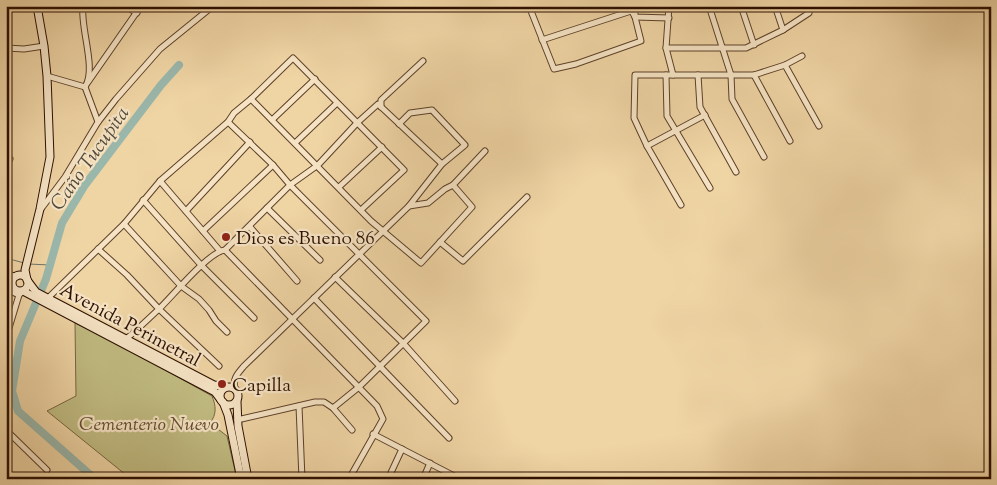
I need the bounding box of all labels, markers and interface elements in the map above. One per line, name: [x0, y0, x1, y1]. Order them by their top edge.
water label: Caño Tucupita: [45, 102, 138, 217]
place label: Dios es Bueno 86: [236, 226, 375, 253]
marker: Dios es Bueno 86: [220, 231, 232, 243]
street label: Avenida Perimetral: [55, 278, 205, 375]
place label: Capilla: [232, 373, 291, 400]
marker: Capilla: [216, 378, 228, 390]
park label: Cementerio Nuevo: [79, 412, 219, 439]

